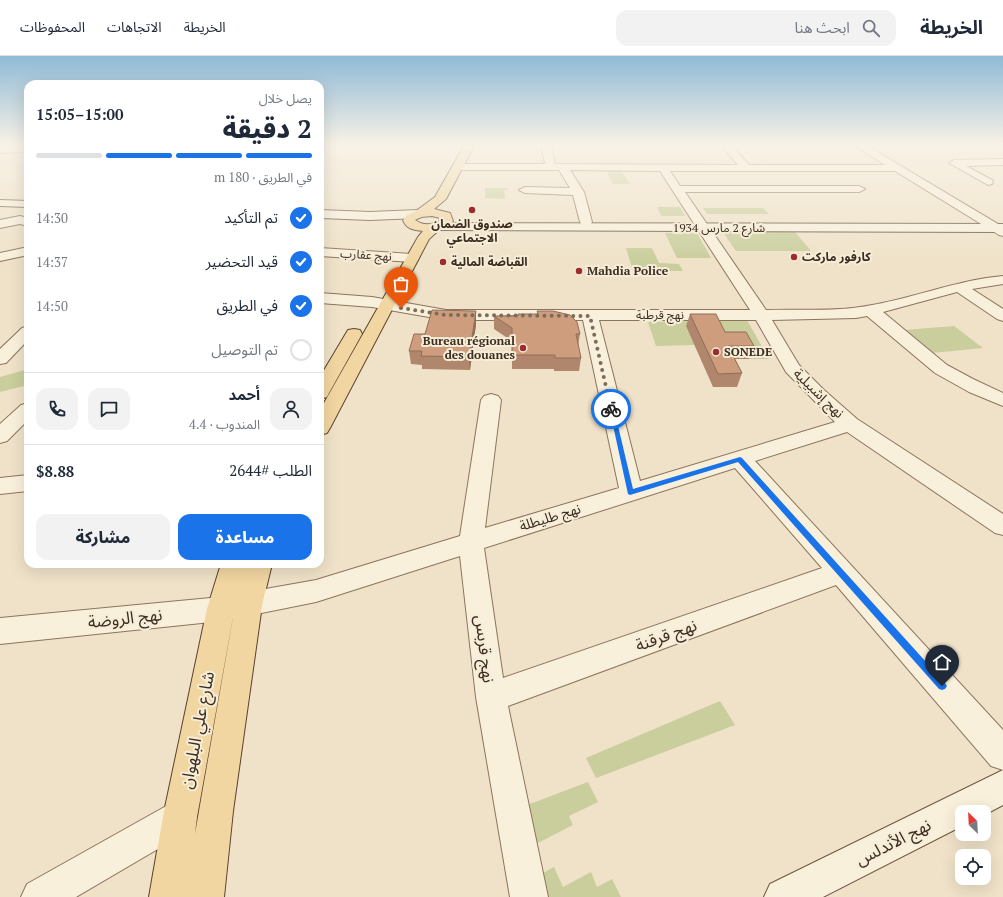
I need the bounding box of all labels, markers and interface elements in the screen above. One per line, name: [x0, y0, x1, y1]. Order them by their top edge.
search box: [616, 10, 896, 46]
text: الخريطة: [920, 14, 983, 39]
text: المحفوظات: [20, 17, 85, 36]
text: الاتجاهات: [107, 17, 162, 36]
text: الخريطة: [184, 17, 226, 36]
text: ابحث هنا: [795, 17, 850, 37]
icon: search: [860, 17, 882, 39]
text: يصل خلال: [259, 89, 312, 107]
text: 15:00–15:05: [36, 104, 123, 124]
text: 2 دقيقة: [222, 111, 312, 145]
text: في الطريق · 180 m: [214, 168, 312, 186]
marker: صندوق الضمان الاجتماعي: [467, 205, 477, 215]
text: تم التأكيد: [224, 207, 278, 227]
icon: check: [290, 207, 312, 229]
text: 14:30: [36, 209, 68, 227]
place label: صندوق الضمان الاجتماعي: [431, 216, 513, 248]
street label: شارع 2 مارس 1934: [673, 220, 765, 237]
street label: نهج عقارب: [340, 245, 392, 266]
place label: كارفور ماركت: [802, 249, 871, 264]
text: قيد التحضير: [206, 251, 278, 271]
icon: check: [290, 251, 312, 273]
marker: كارفور ماركت: [789, 252, 799, 262]
text: 14:37: [36, 253, 68, 271]
place label: القباضة المالية: [451, 254, 528, 269]
marker: القباضة المالية: [438, 257, 448, 267]
place label: Mahdia Police: [587, 263, 669, 278]
marker: Mahdia Police: [574, 266, 584, 276]
pin: [384, 267, 418, 308]
icon: bag: [390, 273, 412, 295]
text: في الطريق: [216, 295, 278, 315]
icon: check: [290, 295, 312, 317]
text: 14:50: [36, 297, 68, 315]
street label: نهج قرطبة: [636, 307, 684, 324]
place label: Bureau régional des douanes: [423, 333, 516, 362]
text: تم التوصيل: [211, 339, 278, 359]
marker: Bureau régional des douanes: [518, 343, 528, 353]
place label: SONEDE: [724, 344, 772, 359]
marker: SONEDE: [711, 347, 721, 357]
street label: نهج إشبيلية: [788, 364, 849, 423]
text: أحمد: [229, 384, 260, 404]
button: phone: [36, 388, 78, 430]
button: chat: [88, 388, 130, 430]
button: person: [270, 388, 312, 430]
courier: [591, 389, 631, 429]
icon: bike: [600, 398, 622, 420]
text: المندوب · 4.4: [189, 415, 260, 433]
text: الطلب #2644: [229, 460, 312, 480]
text: $8.88: [36, 461, 74, 481]
street label: نهج طليطلة: [517, 498, 584, 537]
button: مشاركة: [36, 514, 170, 560]
button: مساعدة: [178, 514, 312, 560]
street label: نهج الروضة: [87, 602, 164, 635]
street label: نهج قرقنة: [632, 613, 700, 658]
street label: نهج قربس: [468, 614, 501, 684]
pin: [925, 645, 959, 686]
icon: home: [931, 651, 953, 673]
street label: شارع علي البلهوان: [174, 669, 221, 791]
north arrow: [955, 805, 991, 841]
map controls: [955, 805, 991, 885]
street label: نهج الأندلس: [851, 813, 935, 872]
button: locate: [955, 849, 991, 885]

